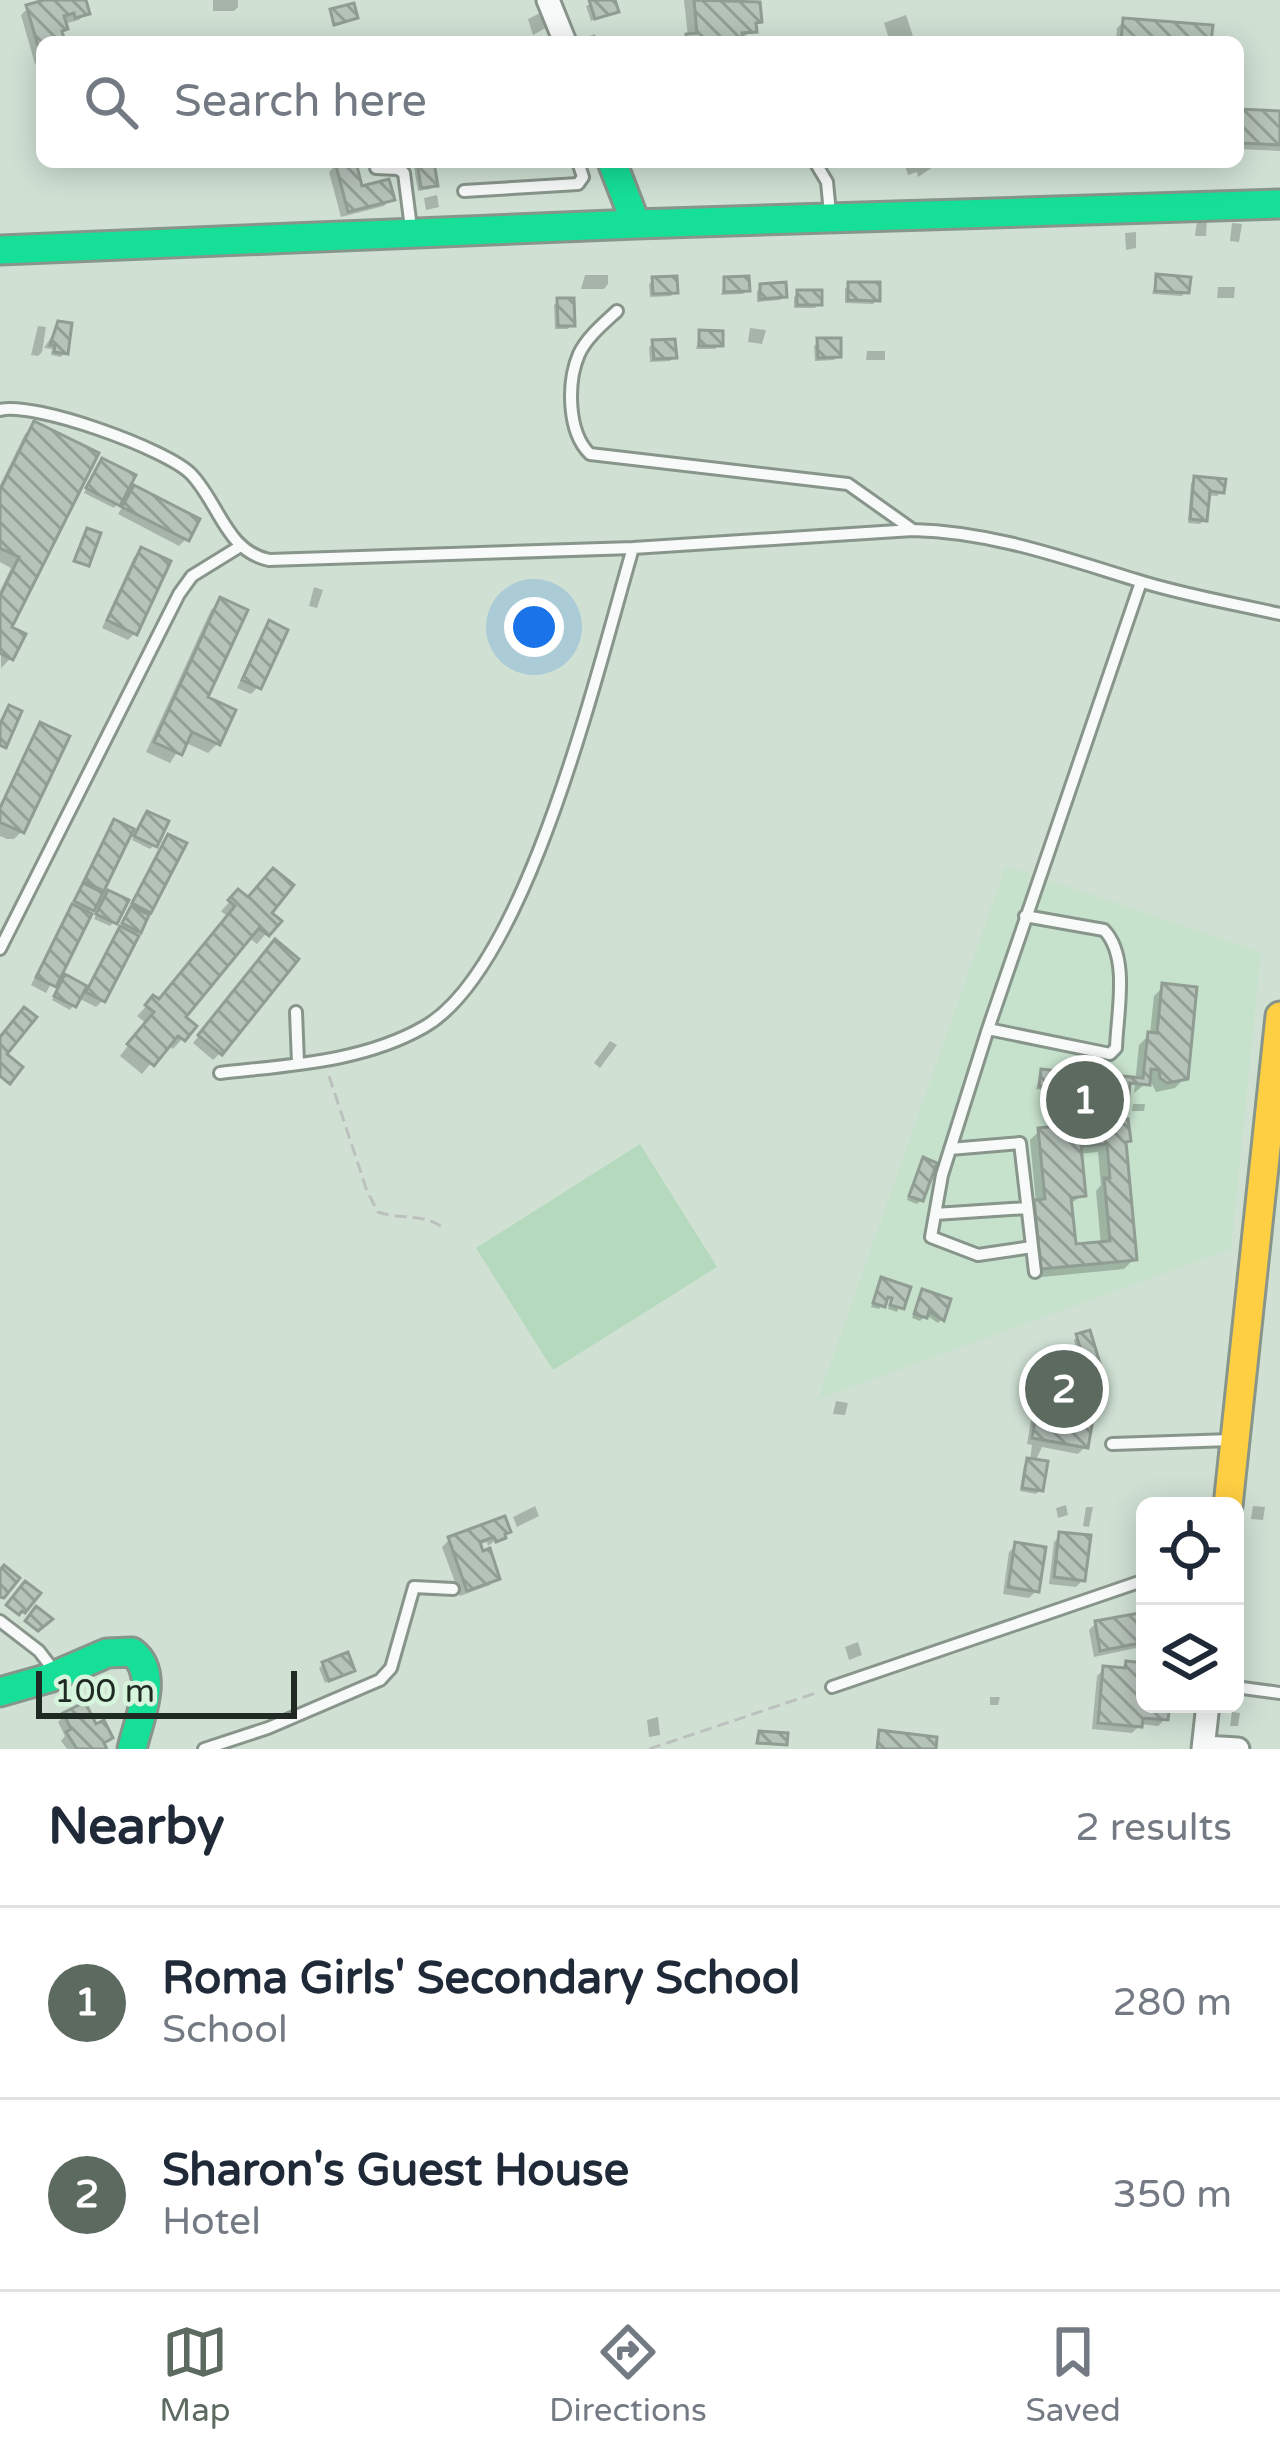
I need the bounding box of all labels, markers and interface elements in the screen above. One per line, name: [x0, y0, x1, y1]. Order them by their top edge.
search box: [36, 36, 1244, 168]
icon: search: [78, 69, 144, 135]
text: Search here: [174, 75, 427, 129]
your location: [504, 597, 564, 657]
pin: 1: [1046, 1055, 1124, 1145]
pin: 2: [1025, 1344, 1103, 1434]
map controls: [1136, 1497, 1244, 1713]
button: locate: [1136, 1497, 1244, 1605]
button: layers: [1136, 1605, 1244, 1713]
scale bar: [36, 1665, 297, 1718]
text: 100 m: [54, 1672, 155, 1711]
text: Nearby: [48, 1796, 225, 1858]
text: 2 results: [1075, 1804, 1232, 1851]
text: Roma Girls' Secondary School: [162, 1952, 800, 2006]
text: 1: [75, 1979, 99, 2026]
text: 280 m: [1113, 1979, 1232, 2026]
text: School: [162, 2006, 288, 2053]
text: Sharon's Guest House: [162, 2144, 629, 2198]
text: 2: [75, 2171, 99, 2218]
text: 350 m: [1113, 2171, 1232, 2218]
text: Hotel: [162, 2198, 261, 2245]
tab: Map: [159, 2319, 231, 2430]
tab: Directions: [549, 2319, 707, 2430]
tab: Saved: [1025, 2319, 1121, 2430]

